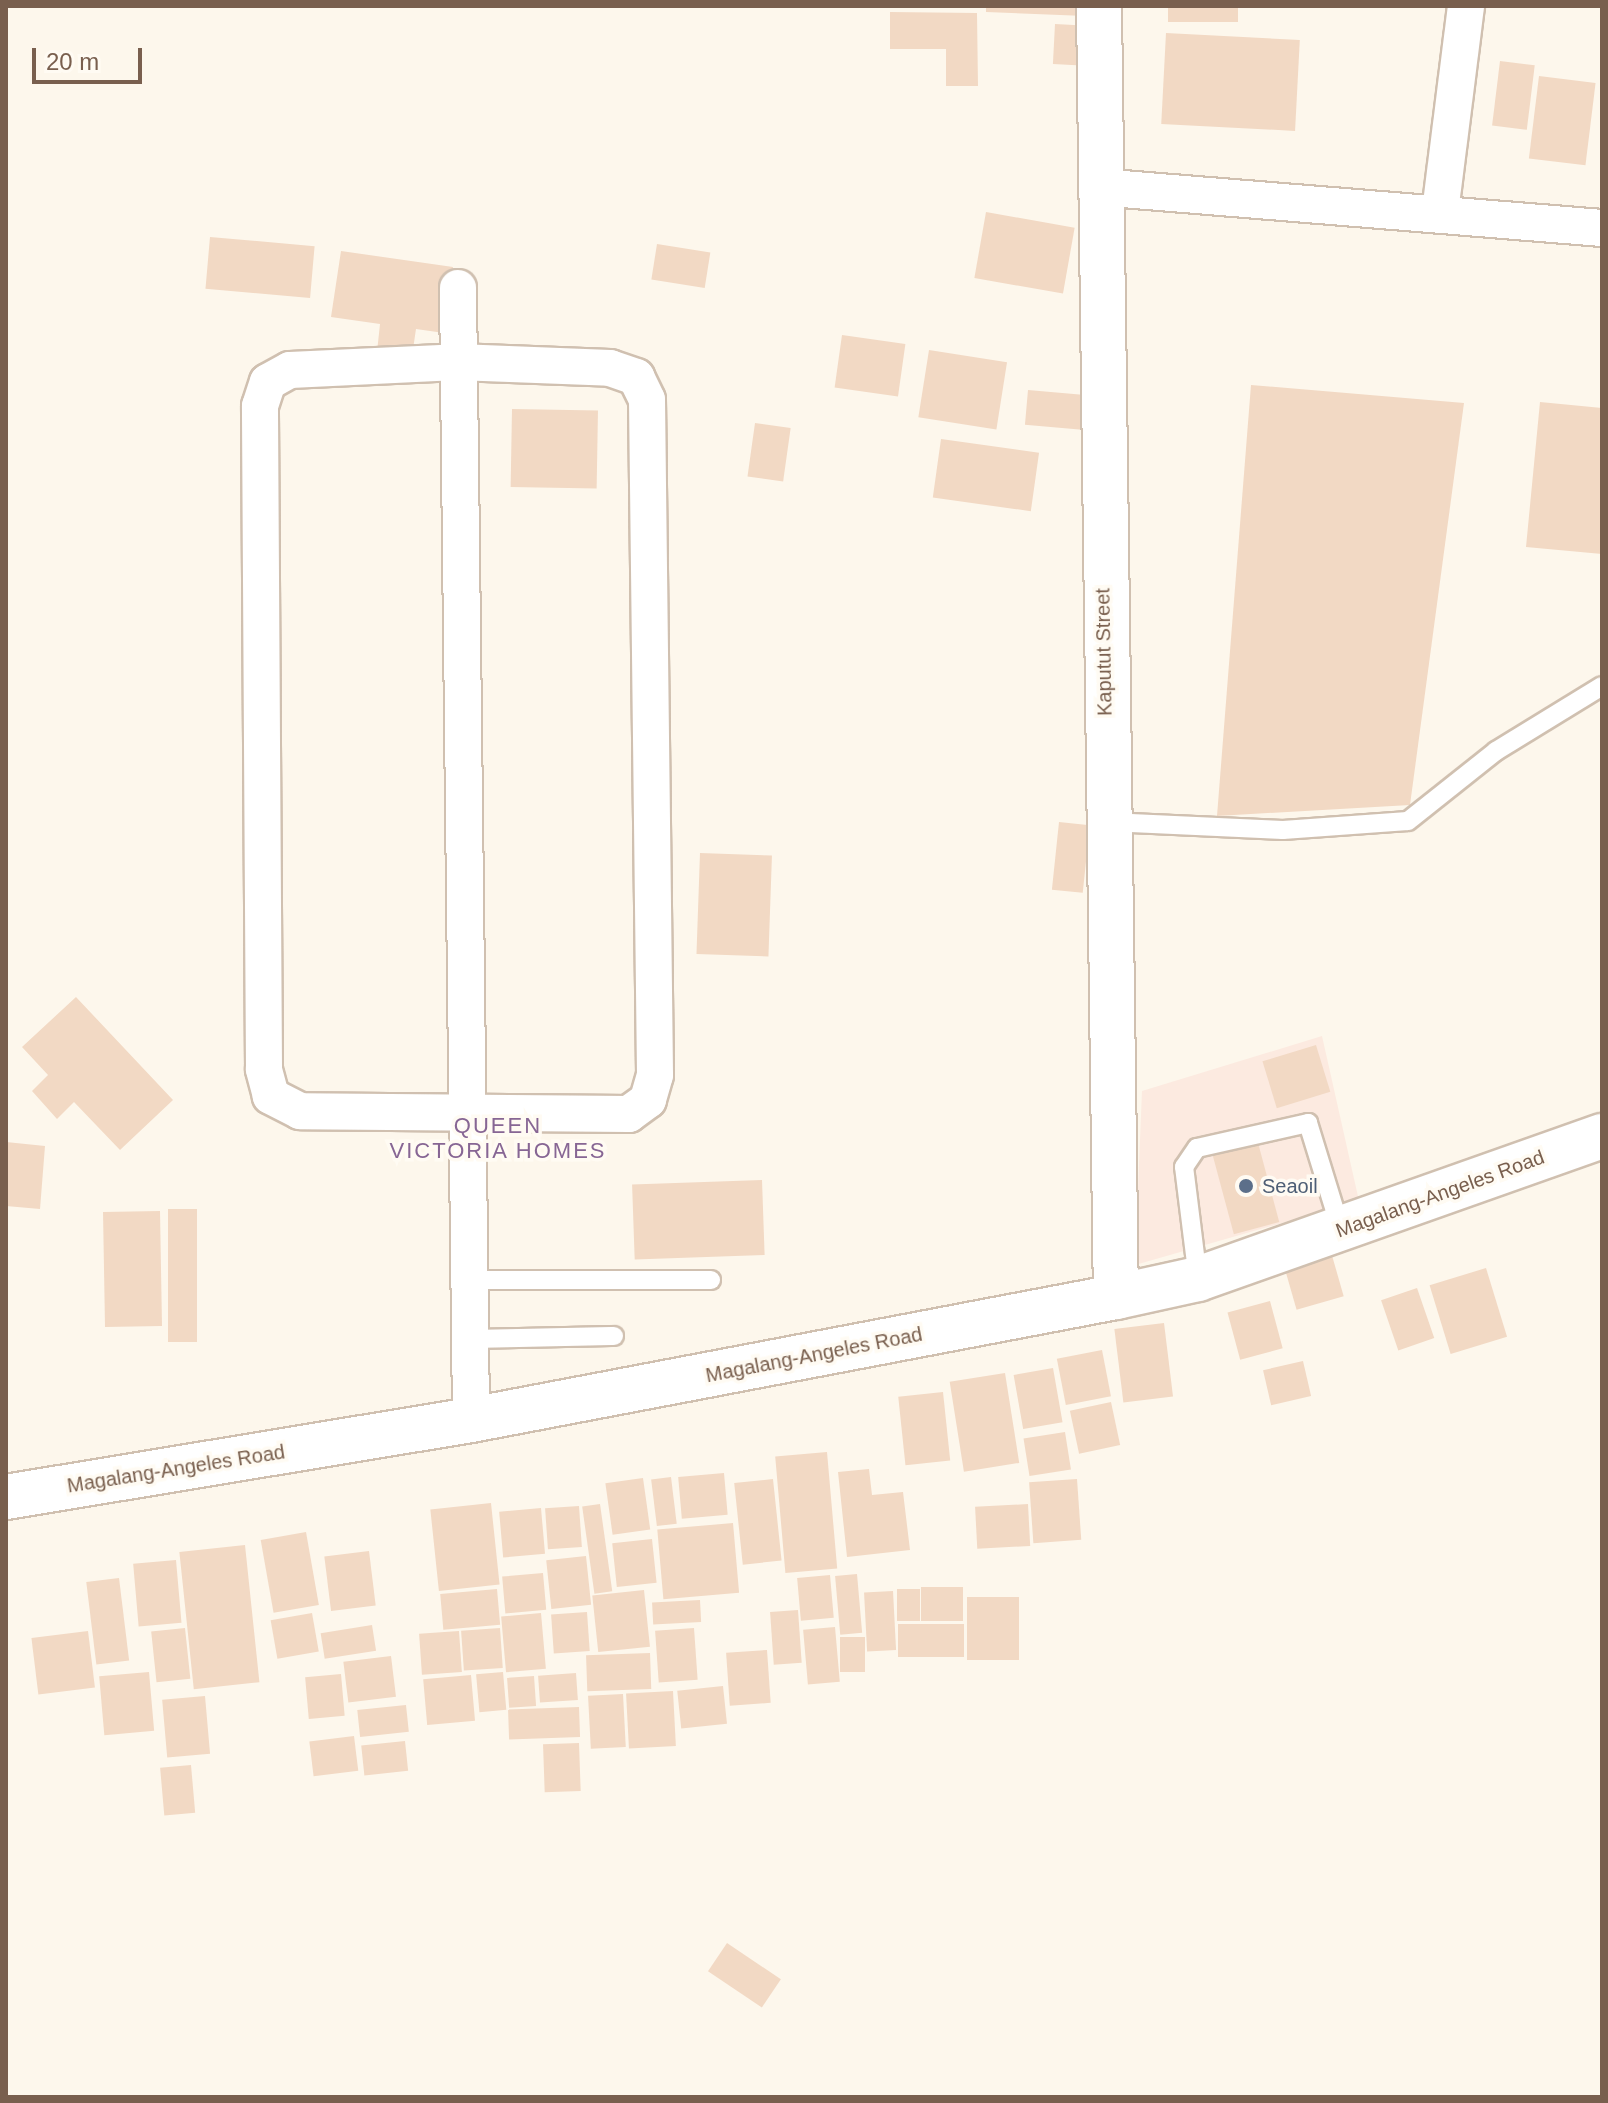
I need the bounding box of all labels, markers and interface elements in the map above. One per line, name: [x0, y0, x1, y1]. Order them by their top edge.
scale bar: [36, 32, 146, 82]
text: 20 m: [46, 48, 99, 75]
street label: Kaputut Street: [1091, 588, 1117, 716]
district label: QUEEN VICTORIA HOMES: [389, 1112, 607, 1164]
street label: Magalang-Angeles Road: [1332, 1145, 1548, 1243]
place label: Seaoil: [1262, 1174, 1318, 1198]
marker: Seaoil: [1237, 1177, 1255, 1195]
street label: Magalang-Angeles Road: [704, 1322, 924, 1388]
street label: Magalang-Angeles Road: [65, 1440, 287, 1498]

